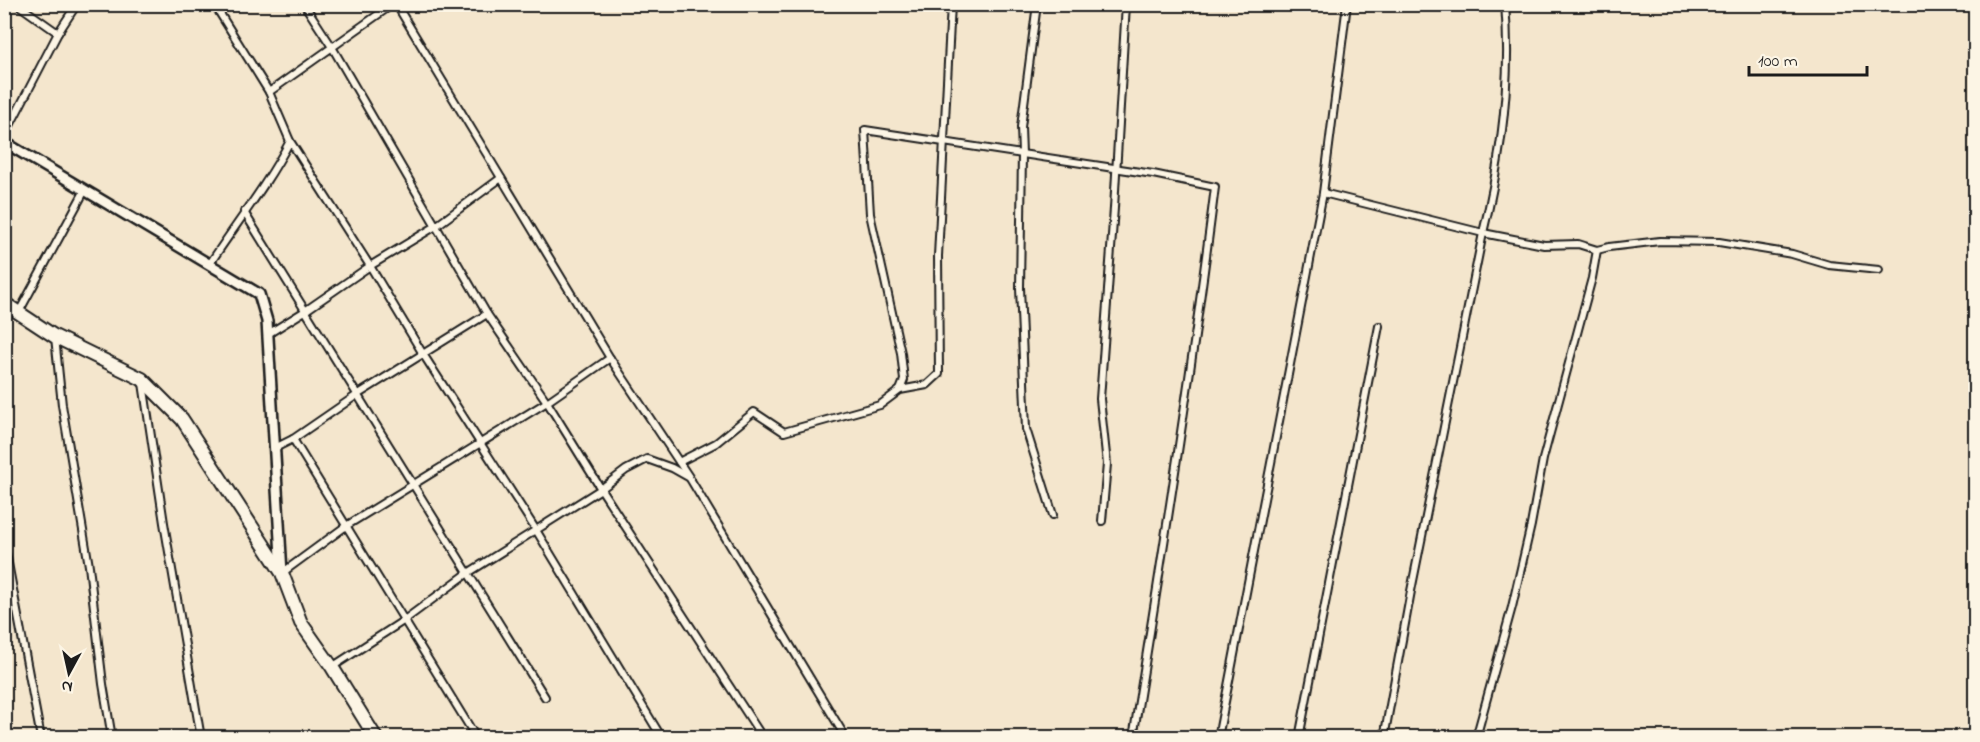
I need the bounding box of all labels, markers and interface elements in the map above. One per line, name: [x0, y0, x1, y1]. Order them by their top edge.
scale bar: [1749, 39, 1868, 77]
text: 100 m: [1758, 49, 1798, 75]
north arrow: [39, 643, 99, 703]
text: N: [60, 673, 74, 699]

